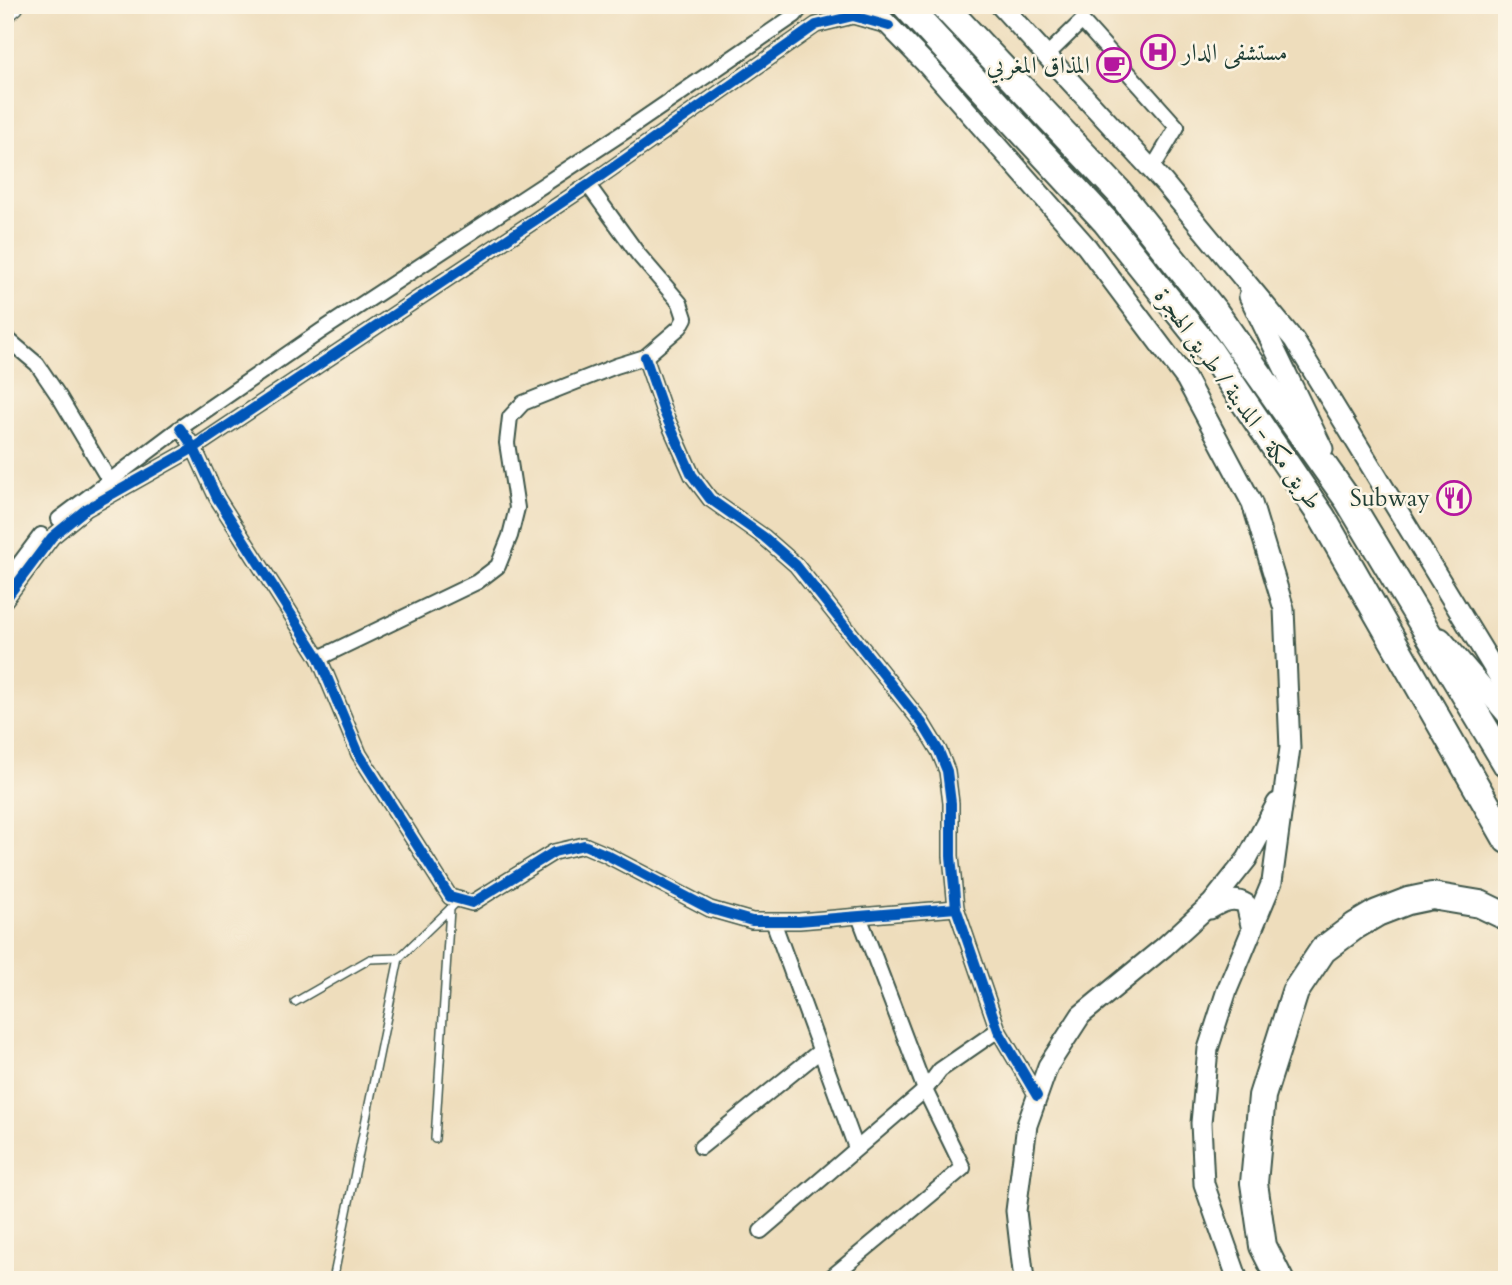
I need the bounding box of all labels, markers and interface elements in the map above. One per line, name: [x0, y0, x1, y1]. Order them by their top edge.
hospital icon: مستشفى الدار: [1139, 33, 1177, 71]
place label: مستشفى الدار: [1180, 36, 1288, 69]
cafe icon: المذاق المغربي: [1095, 46, 1133, 84]
place label: المذاق المغربي: [986, 49, 1090, 84]
street label: طريق مكة - المدينة / طريق الهجرة: [1146, 281, 1330, 517]
restaurant icon: Subway: [1435, 479, 1473, 517]
place label: Subway: [1350, 482, 1430, 515]

